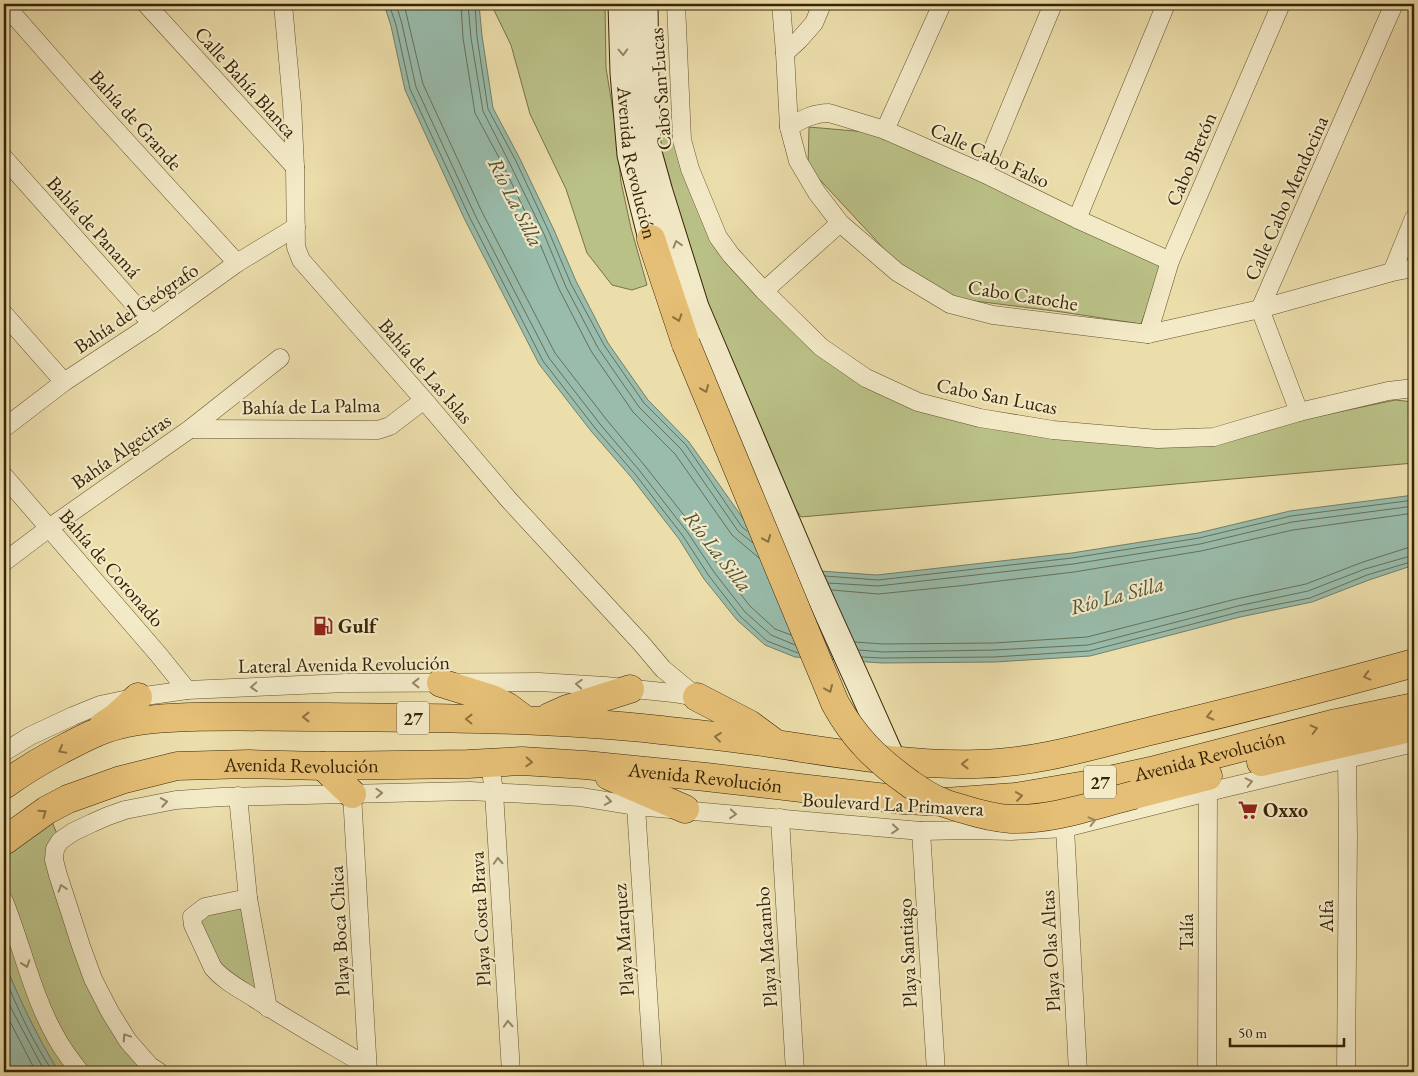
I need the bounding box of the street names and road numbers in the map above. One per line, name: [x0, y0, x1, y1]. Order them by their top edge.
street label: Calle Bahía Blanca: [189, 21, 303, 143]
street label: Cabo San Lucas: [643, 27, 677, 151]
street label: Bahía de Grande: [84, 64, 188, 176]
street label: Avenida Revolución: [611, 84, 664, 242]
street label: Cabo Bretón: [1160, 108, 1223, 210]
street label: Calle Cabo Mendocina: [1238, 112, 1334, 284]
street label: Calle Cabo Falso: [926, 116, 1054, 194]
street label: Bahía de Panamá: [41, 170, 147, 284]
street label: Bahía del Geógrafo: [69, 257, 203, 359]
street label: Cabo Catoche: [966, 273, 1080, 317]
street label: Bahía de Las Islas: [373, 313, 479, 429]
street label: Cabo San Lucas: [934, 372, 1060, 420]
street label: Bahía de La Palma: [241, 392, 381, 420]
street label: Bahía Algeciras: [66, 407, 176, 495]
street label: Bahía de Coronado: [54, 504, 170, 632]
street label: Lateral Avenida Revolución: [238, 649, 451, 679]
road number: 27: [397, 701, 429, 734]
street label: Avenida Revolución: [1131, 724, 1288, 788]
street label: Avenida Revolución: [222, 751, 379, 779]
street label: Avenida Revolución: [626, 756, 784, 799]
road number: 27: [1084, 766, 1116, 799]
street label: Boulevard La Primavera: [801, 786, 985, 822]
street label: Playa Costa Brava: [463, 851, 497, 987]
street label: Playa Boca Chica: [323, 865, 355, 997]
street label: Playa Marquez: [606, 882, 640, 997]
street label: Playa Macambo: [749, 886, 783, 1008]
street label: Playa Olas Altas: [1034, 889, 1066, 1013]
street label: Playa Santiago: [891, 897, 923, 1008]
street label: Alfa: [1313, 900, 1339, 933]
street label: Talía: [1173, 914, 1199, 950]

